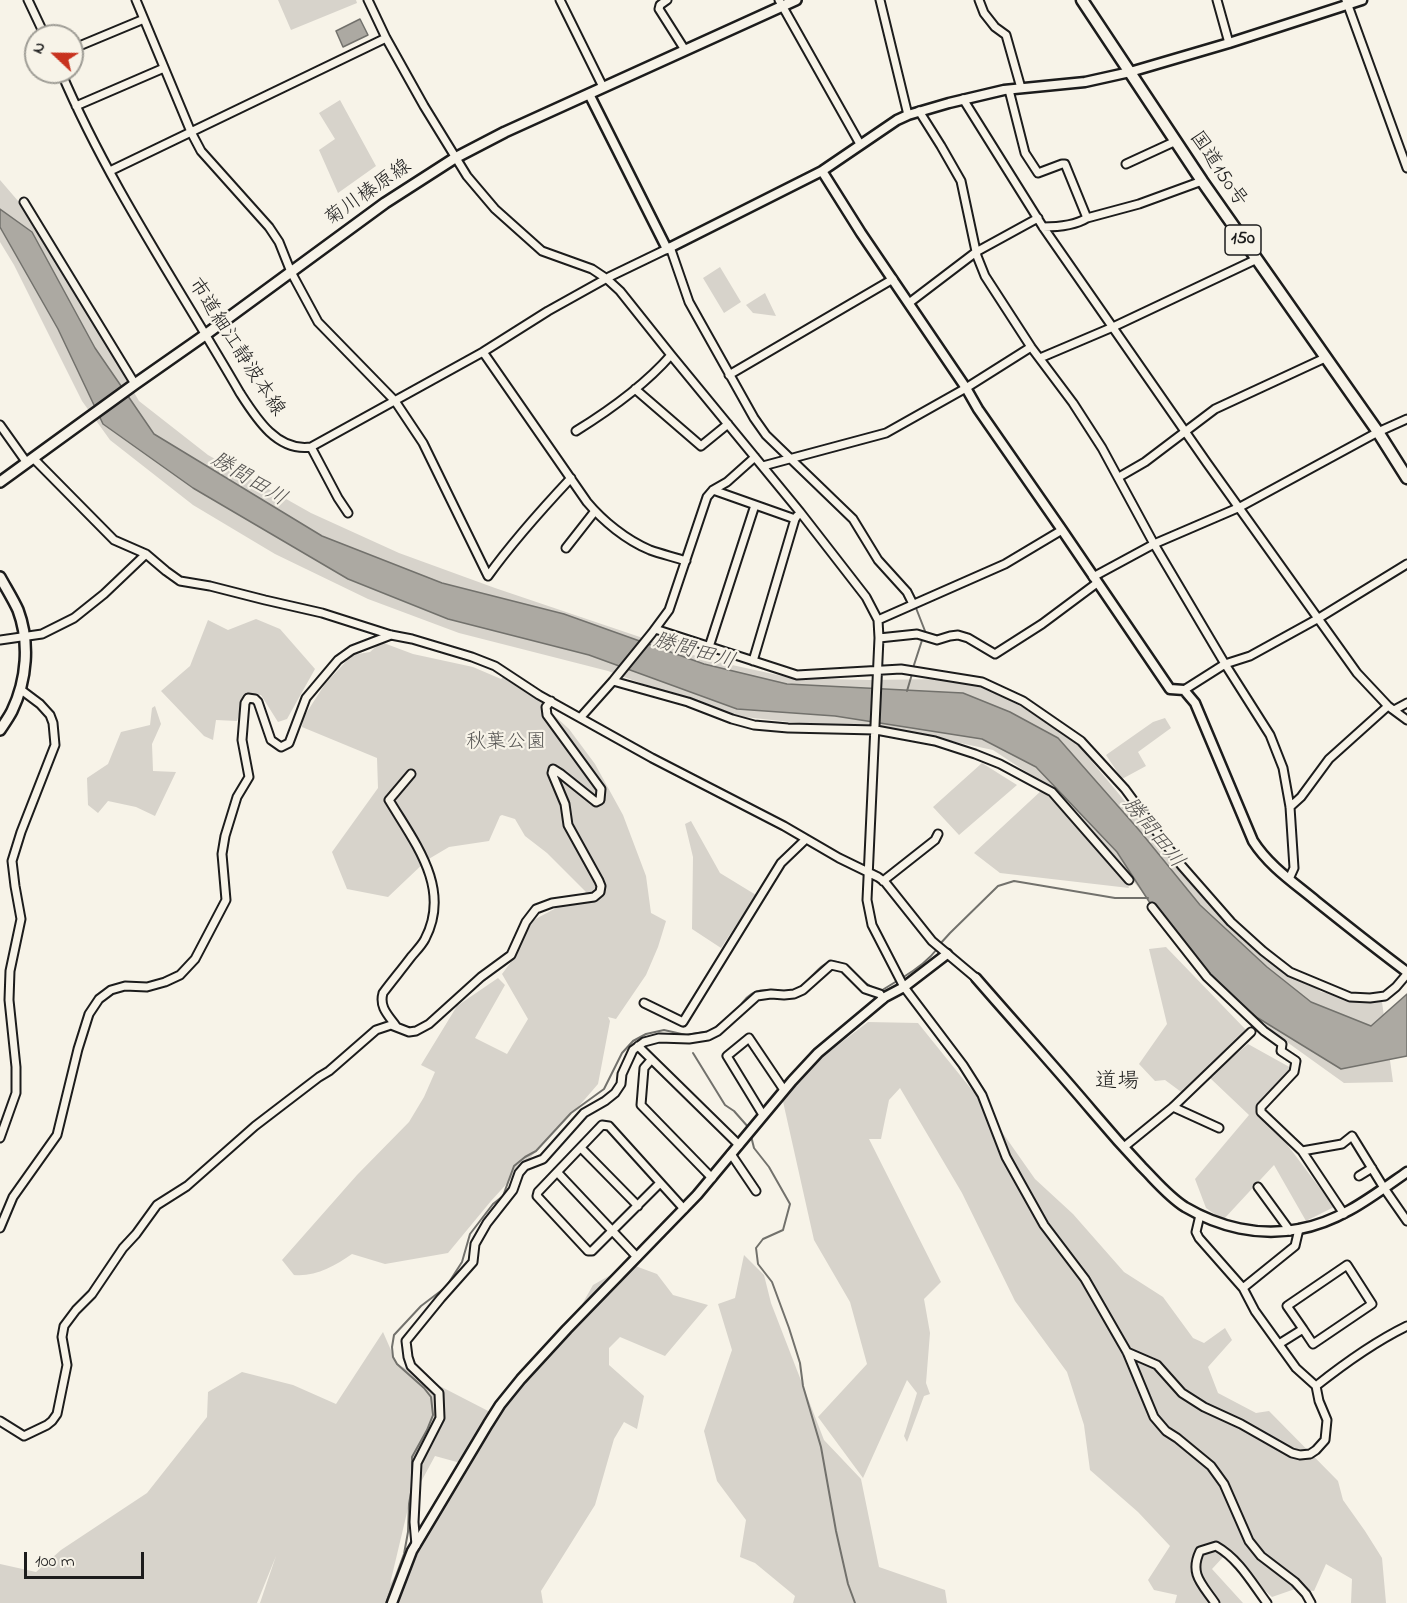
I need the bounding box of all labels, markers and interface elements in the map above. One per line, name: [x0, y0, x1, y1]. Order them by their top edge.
north arrow: [24, 24, 84, 84]
text: N: [26, 38, 52, 58]
street label: 国道150号: [1183, 127, 1251, 213]
street label: 菊川榛原線: [321, 155, 417, 233]
road number: 150: [1225, 225, 1261, 255]
street label: 市道細江静波本線: [181, 274, 289, 422]
water label: 勝間田川: [206, 449, 290, 513]
water label: 勝間田川: [650, 629, 738, 677]
park label: 秋葉公園: [466, 732, 546, 756]
water label: 勝間田川: [1116, 793, 1188, 875]
district label: 道場: [1095, 1070, 1139, 1096]
scale bar: [27, 1540, 147, 1578]
text: 100 m: [35, 1549, 75, 1575]

